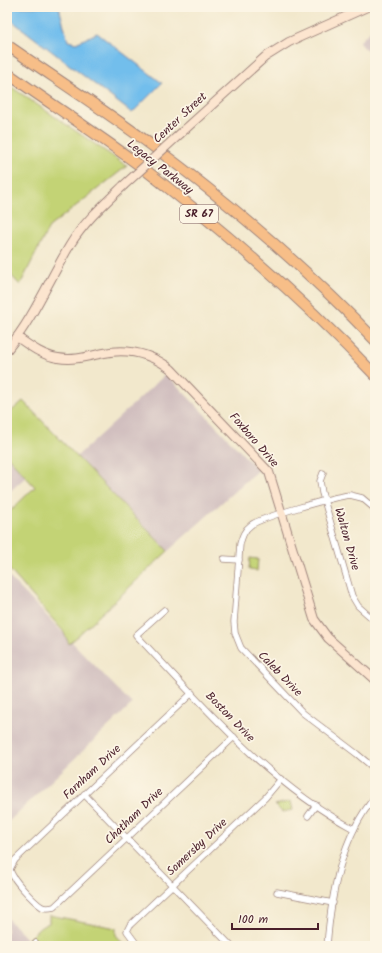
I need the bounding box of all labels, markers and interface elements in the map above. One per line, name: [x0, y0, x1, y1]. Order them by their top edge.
street label: Center Street: [149, 88, 212, 148]
street label: Legacy Parkway: [123, 135, 198, 199]
road number: SR 67: [180, 205, 218, 223]
street label: Foxboro Drive: [225, 408, 284, 472]
street label: Walton Drive: [329, 505, 365, 573]
street label: Caleb Drive: [253, 647, 307, 702]
street label: Boston Drive: [201, 687, 260, 747]
street label: Farnham Drive: [59, 740, 126, 804]
street label: Chatham Drive: [100, 783, 168, 849]
street label: Somersby Drive: [162, 813, 232, 880]
scale bar: [232, 905, 318, 931]
text: 100 m: [238, 910, 269, 929]

